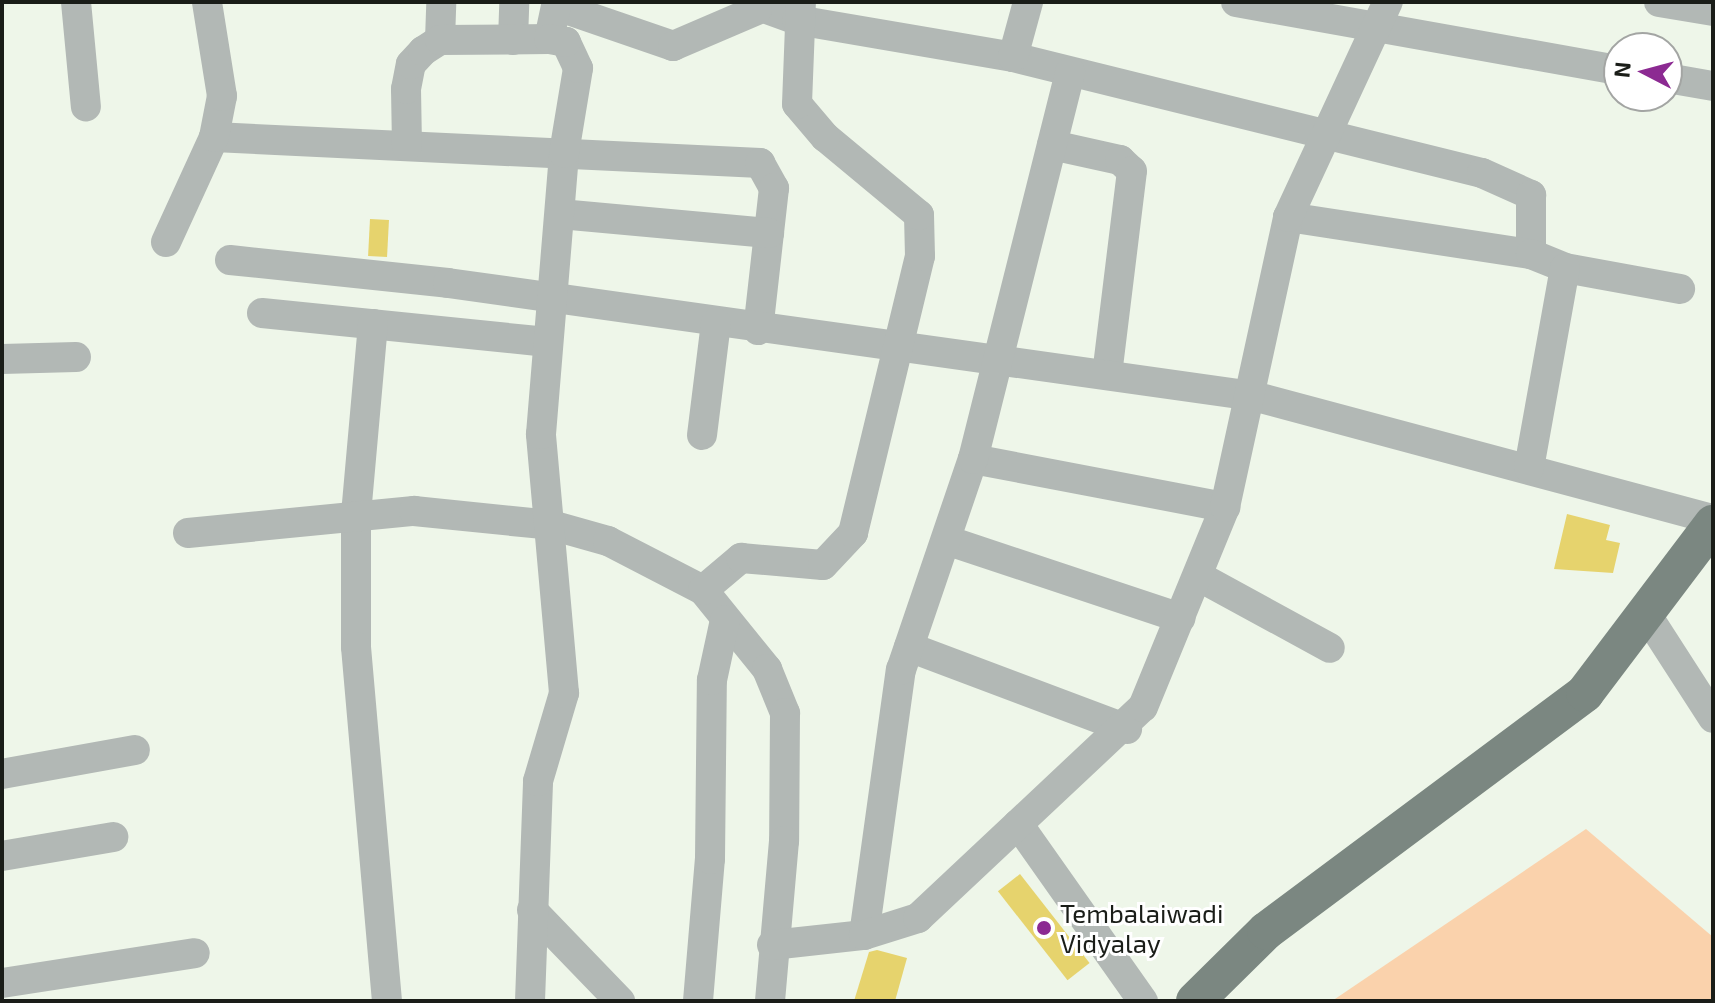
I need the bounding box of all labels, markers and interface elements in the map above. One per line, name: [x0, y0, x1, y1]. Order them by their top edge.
north arrow: [1603, 32, 1683, 112]
text: N: [1607, 60, 1635, 79]
place label: Tembalaiwadi Vidyalay: [1060, 897, 1223, 958]
marker: Tembalaiwadi Vidyalay: [1035, 919, 1053, 937]

